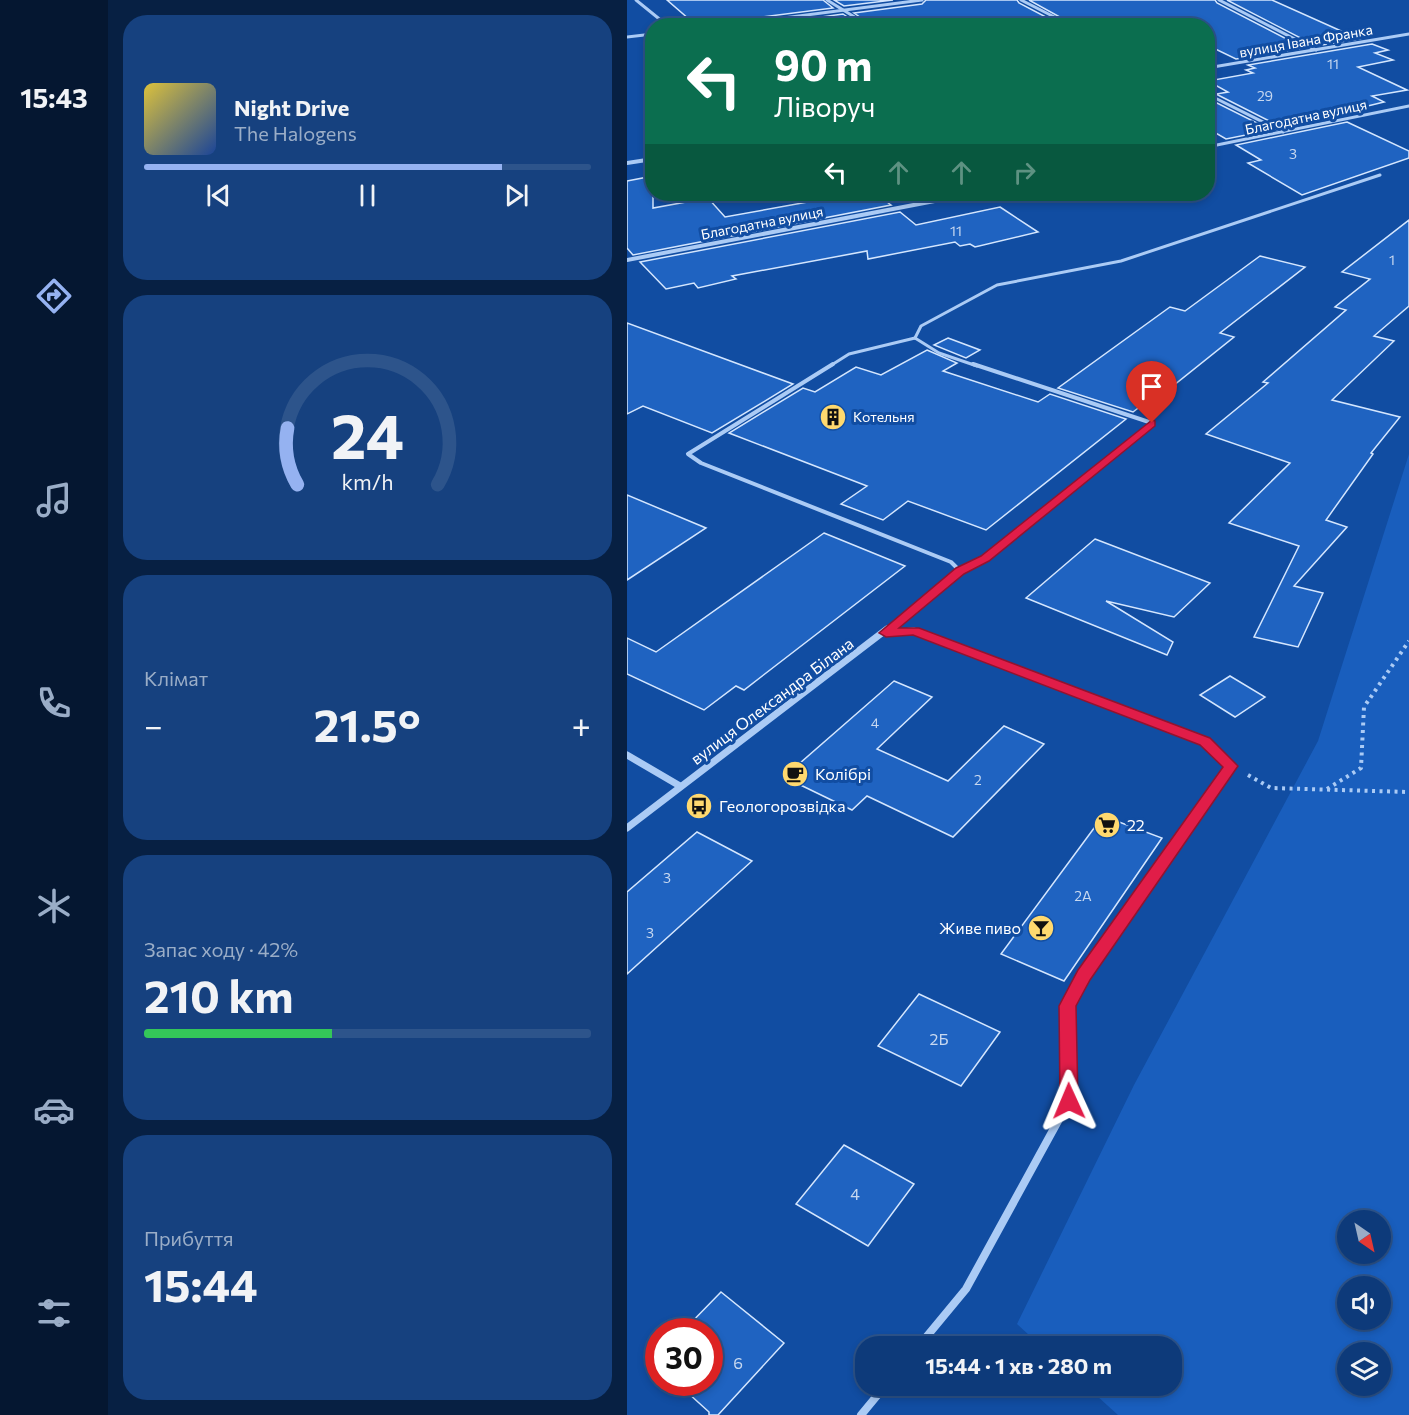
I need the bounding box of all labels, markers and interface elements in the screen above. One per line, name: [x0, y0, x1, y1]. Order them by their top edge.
street label: вулиця Івана Франка: [1238, 20, 1374, 61]
text: 90 m: [774, 38, 873, 90]
icon: left: [675, 42, 753, 120]
house number: 11: [1327, 55, 1339, 72]
text: 15:43: [20, 81, 88, 114]
house number: 29: [1257, 87, 1273, 104]
text: Ліворуч: [774, 90, 875, 123]
text: Night Drive: [234, 94, 349, 121]
street label: Благодатна вулиця: [1243, 95, 1368, 138]
text: The Halogens: [234, 121, 357, 145]
house number: 3: [1289, 145, 1297, 162]
icon: left: [819, 156, 852, 189]
icon: ahead: [882, 156, 915, 189]
icon: ahead: [945, 156, 978, 189]
icon: right: [1008, 156, 1041, 189]
icon: previous: [202, 179, 235, 212]
icon: pause: [351, 179, 384, 212]
icon: next: [500, 179, 533, 212]
street label: Благодатна вулиця: [699, 202, 824, 243]
house number: 11: [950, 222, 962, 239]
house number: 1: [1389, 251, 1395, 268]
icon: directions: [33, 275, 75, 317]
pin: [1126, 361, 1177, 423]
icon: arrive: [1135, 370, 1168, 403]
text: 24: [331, 396, 404, 472]
building icon: Котельня: [818, 402, 848, 432]
place label: Котельня: [853, 408, 915, 425]
text: km/h: [341, 468, 394, 494]
icon: music: [33, 479, 75, 521]
street label: вулиця Олександра Білана: [687, 633, 857, 768]
text: Клімат: [144, 666, 208, 690]
icon: phone: [33, 682, 75, 724]
text: 21.5°: [314, 696, 421, 751]
text: −: [144, 704, 163, 745]
text: +: [572, 704, 591, 745]
house number: 4: [871, 714, 880, 731]
cafe icon: Колібрі: [780, 759, 810, 789]
place label: Колібрі: [815, 764, 871, 783]
house number: 2: [974, 771, 982, 788]
bus stop icon: Геологорозвідка: [684, 791, 714, 821]
place label: Геологорозвідка: [719, 796, 845, 815]
supermarket icon: 22: [1092, 810, 1122, 840]
place label: 22: [1127, 815, 1145, 834]
house number: 3: [663, 869, 671, 886]
icon: climate: [33, 885, 75, 927]
house number: 2А: [1074, 887, 1092, 904]
bar icon: Живе пиво: [1026, 913, 1056, 943]
place label: Живе пиво: [939, 918, 1021, 937]
house number: 3: [646, 924, 654, 941]
text: Запас ходу · 42%: [144, 937, 298, 961]
text: 210 km: [144, 967, 294, 1022]
house number: 2Б: [930, 1029, 948, 1048]
position arrow: [1037, 1069, 1101, 1133]
icon: car: [33, 1089, 75, 1131]
house number: 4: [850, 1184, 860, 1203]
north arrow: [1337, 1210, 1391, 1264]
map controls: [1337, 1210, 1391, 1396]
text: Прибуття: [144, 1226, 234, 1250]
text: 15:44: [144, 1256, 258, 1311]
button: sound: [1337, 1276, 1391, 1330]
icon: filters: [33, 1292, 75, 1334]
speed limit sign: 30: [645, 1318, 723, 1396]
button: layers: [1337, 1342, 1391, 1396]
text: 15:44 · 1 хв · 280 m: [925, 1352, 1112, 1379]
house number: 6: [733, 1353, 743, 1372]

